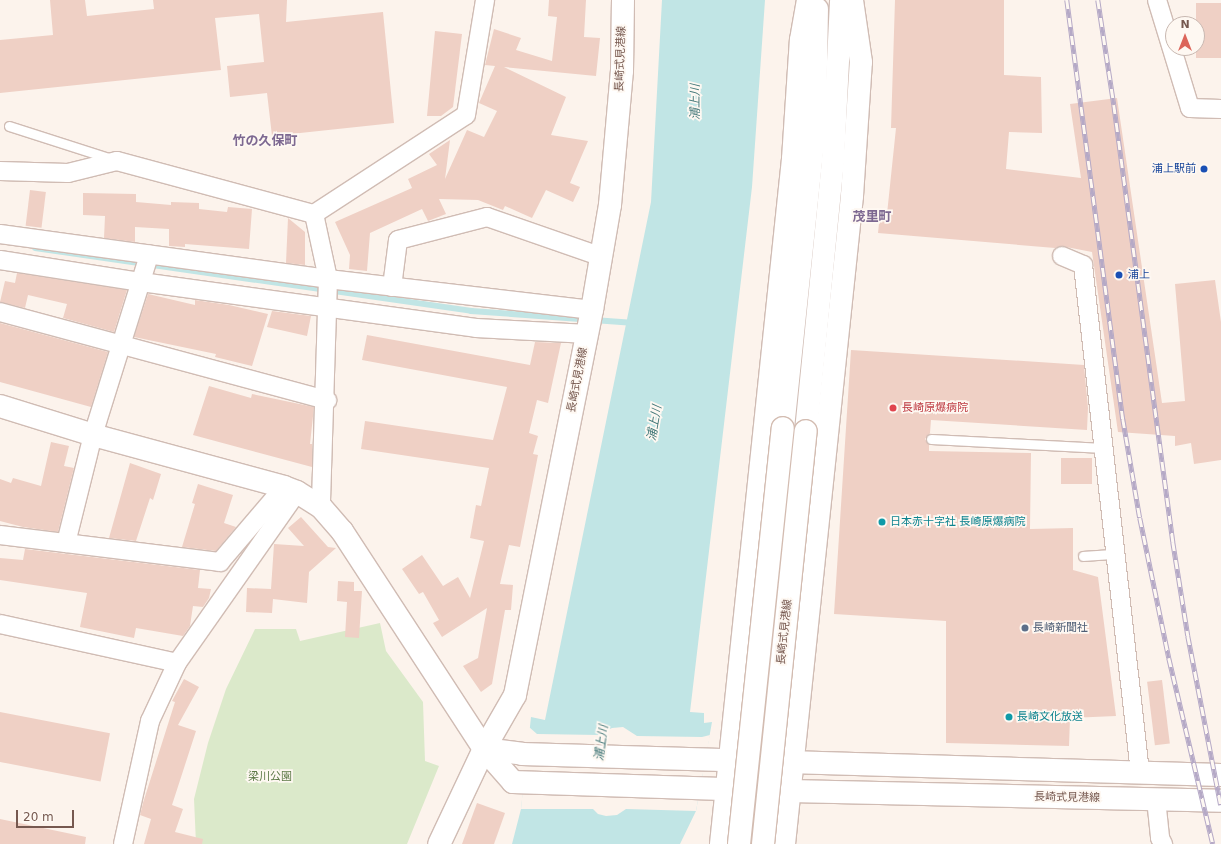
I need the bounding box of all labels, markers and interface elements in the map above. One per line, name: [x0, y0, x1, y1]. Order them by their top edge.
north arrow: [1165, 16, 1205, 56]
text: N: [1180, 18, 1190, 31]
street label: 長崎式見港線: [613, 26, 629, 92]
water label: 浦上川: [689, 84, 703, 120]
district label: 竹の久保町: [233, 133, 297, 149]
place label: 浦上駅前: [1152, 162, 1196, 176]
marker: 浦上駅前: [1199, 164, 1209, 174]
district label: 茂里町: [853, 209, 891, 225]
place label: 浦上: [1128, 268, 1150, 282]
marker: 浦上: [1113, 269, 1125, 281]
street label: 長崎式見港線: [565, 346, 591, 414]
place label: 長崎原爆病院: [902, 401, 968, 415]
marker: 長崎原爆病院: [887, 402, 899, 414]
water label: 浦上川: [645, 404, 665, 442]
place label: 日本赤十字社 長崎原爆病院: [890, 515, 1025, 529]
marker: 日本赤十字社 長崎原爆病院: [877, 517, 887, 527]
street label: 長崎式見港線: [775, 598, 795, 666]
place label: 長崎新聞社: [1033, 621, 1088, 635]
marker: 長崎新聞社: [1020, 623, 1030, 633]
place label: 長崎文化放送: [1017, 710, 1083, 724]
marker: 長崎文化放送: [1004, 712, 1014, 722]
water label: 浦上川: [592, 724, 612, 762]
park label: 梁川公園: [248, 770, 292, 784]
street label: 長崎式見港線: [1034, 791, 1100, 805]
scale bar: [18, 802, 76, 828]
text: 20 m: [23, 810, 54, 824]

